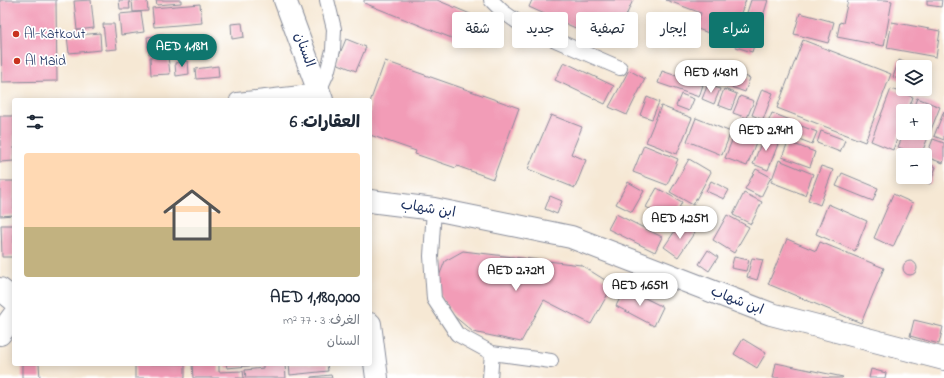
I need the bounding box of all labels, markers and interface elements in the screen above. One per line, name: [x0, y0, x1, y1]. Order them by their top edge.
chip: شقة: [452, 12, 504, 48]
chip: جديد: [512, 12, 568, 48]
chip: تصفية: [576, 12, 638, 48]
chip: إيجار: [646, 12, 701, 48]
chip: شراء: [709, 12, 764, 48]
place label: Al-Katkout: [24, 24, 86, 45]
marker: Al-Katkout: [11, 29, 21, 39]
street label: السنان: [288, 30, 320, 70]
pin: AED 1.18M: [136, 34, 228, 68]
text: AED 1.18M: [156, 37, 208, 56]
place label: Al Maid: [25, 51, 66, 72]
marker: Al Maid: [12, 56, 22, 66]
pin: AED 1.43M: [665, 60, 757, 94]
map controls: [896, 60, 932, 184]
button: layers: [896, 60, 932, 96]
text: AED 1.43M: [684, 63, 738, 82]
button: +: [896, 104, 932, 140]
text: العقارات: 6: [290, 110, 360, 135]
icon: filters: [24, 111, 46, 133]
pin: AED 2.94M: [720, 118, 812, 152]
text: AED 2.94M: [739, 121, 793, 140]
button: −: [896, 148, 932, 184]
icon: home: [156, 179, 228, 251]
street label: ابن شهاب: [399, 194, 457, 224]
pin: AED 1.25M: [634, 206, 726, 240]
text: AED 1.25M: [651, 209, 709, 228]
pin: AED 2.72M: [470, 258, 562, 292]
text: AED 2.72M: [487, 261, 545, 280]
pin: AED 1.65M: [594, 273, 686, 307]
text: AED 1.65M: [612, 276, 668, 295]
street label: ابن شهاب: [707, 281, 767, 321]
text: AED 1,180,000: [270, 285, 360, 310]
text: الغرف: 3 · 77 m²: [283, 311, 360, 330]
text: السنان: [327, 332, 360, 351]

